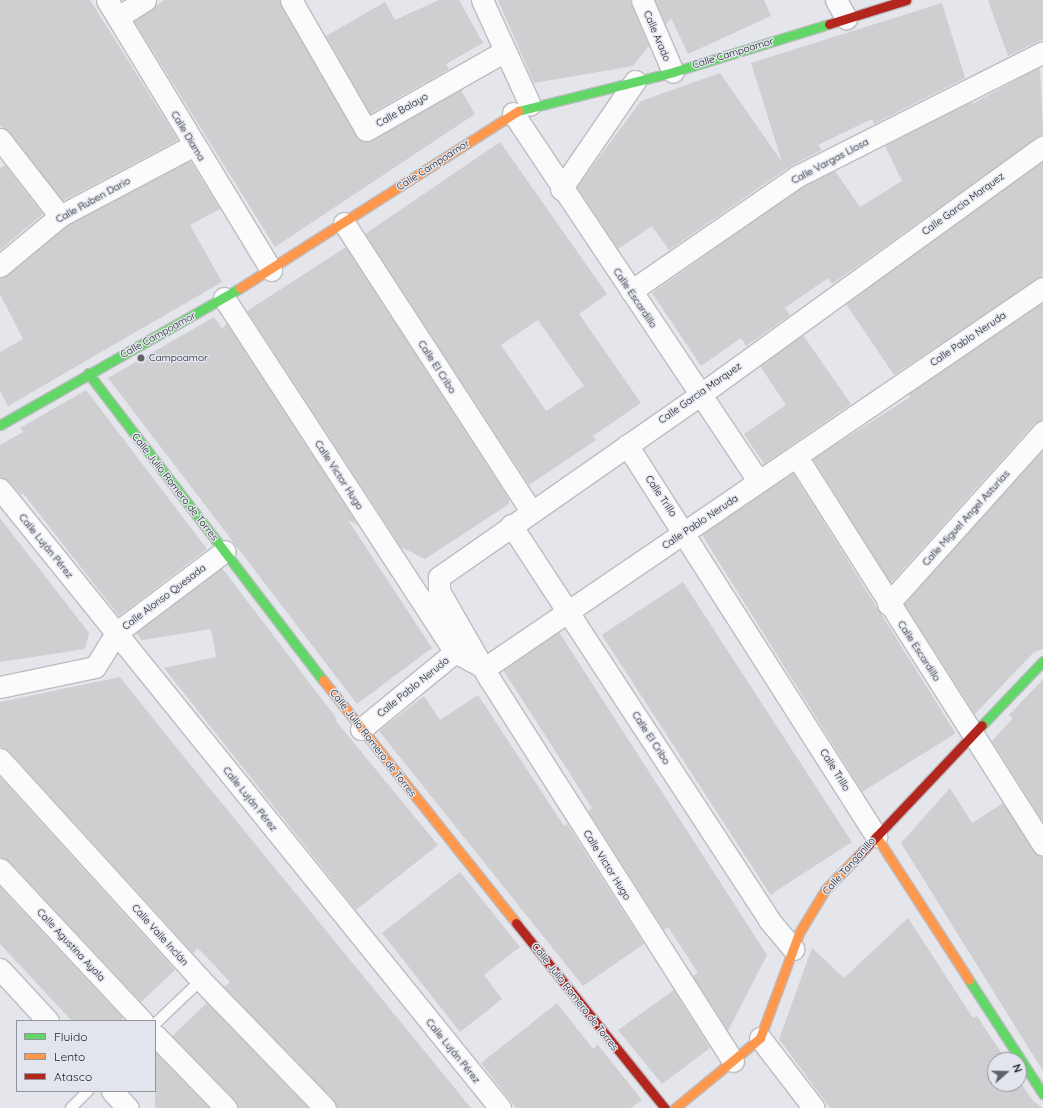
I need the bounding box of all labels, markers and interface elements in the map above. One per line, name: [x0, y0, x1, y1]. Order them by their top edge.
street label: Calle Arado: [641, 9, 673, 63]
street label: Calle Campoamor: [691, 35, 775, 71]
street label: Calle Balayo: [374, 90, 430, 130]
street label: Calle Diama: [168, 109, 208, 163]
street label: Calle Vargas Llosa: [789, 136, 871, 186]
street label: Calle Campoamor: [394, 137, 472, 193]
street label: Calle Garcia Marquez: [920, 170, 1006, 238]
street label: Calle Ruben Dario: [54, 175, 132, 225]
street label: Calle Escardillo: [611, 266, 659, 330]
street label: Calle Campoamor: [118, 309, 198, 361]
street label: Calle Pablo Neruda: [928, 309, 1008, 369]
street label: Calle El Cribo: [415, 338, 459, 396]
place label: Campoamor: [149, 352, 208, 364]
marker: Campoamor: [136, 353, 146, 363]
street label: Calle Garcia Marquez: [656, 360, 744, 426]
street label: Calle Julio Romero de Torres: [129, 431, 221, 543]
street label: Calle Victor Hugo: [312, 438, 366, 512]
street label: Calle Miguel Angel Asturias: [920, 468, 1012, 568]
street label: Calle Trillo: [643, 473, 679, 519]
street label: Calle Pablo Neruda: [660, 492, 740, 552]
street label: Calle Luján Pérez: [16, 511, 76, 581]
street label: Calle Alonso Quesada: [120, 562, 208, 632]
street label: Calle Escardillo: [895, 619, 943, 683]
street label: Calle Pablo Neruda: [375, 654, 451, 720]
street label: Calle Julio Romero de Torres: [327, 687, 419, 799]
street label: Calle El Cribo: [629, 709, 673, 767]
street label: Calle Trillo: [817, 747, 853, 793]
street label: Calle Luján Pérez: [220, 764, 280, 834]
street label: Calle Victor Hugo: [581, 828, 633, 902]
street label: Calle Tanganillo: [820, 835, 878, 897]
street label: Calle Valle Inclán: [129, 902, 191, 968]
street label: Calle Agustina Ayala: [34, 906, 108, 984]
street label: Calle Julio Romero de Torres: [529, 941, 621, 1053]
street label: Calle Luján Pérez: [423, 1016, 483, 1086]
legend: [16, 1020, 156, 1092]
text: Fluido: [54, 1029, 87, 1044]
text: Lento: [54, 1049, 85, 1064]
north arrow: [987, 1052, 1027, 1092]
text: N: [1009, 1062, 1025, 1074]
text: Atasco: [54, 1069, 92, 1084]

